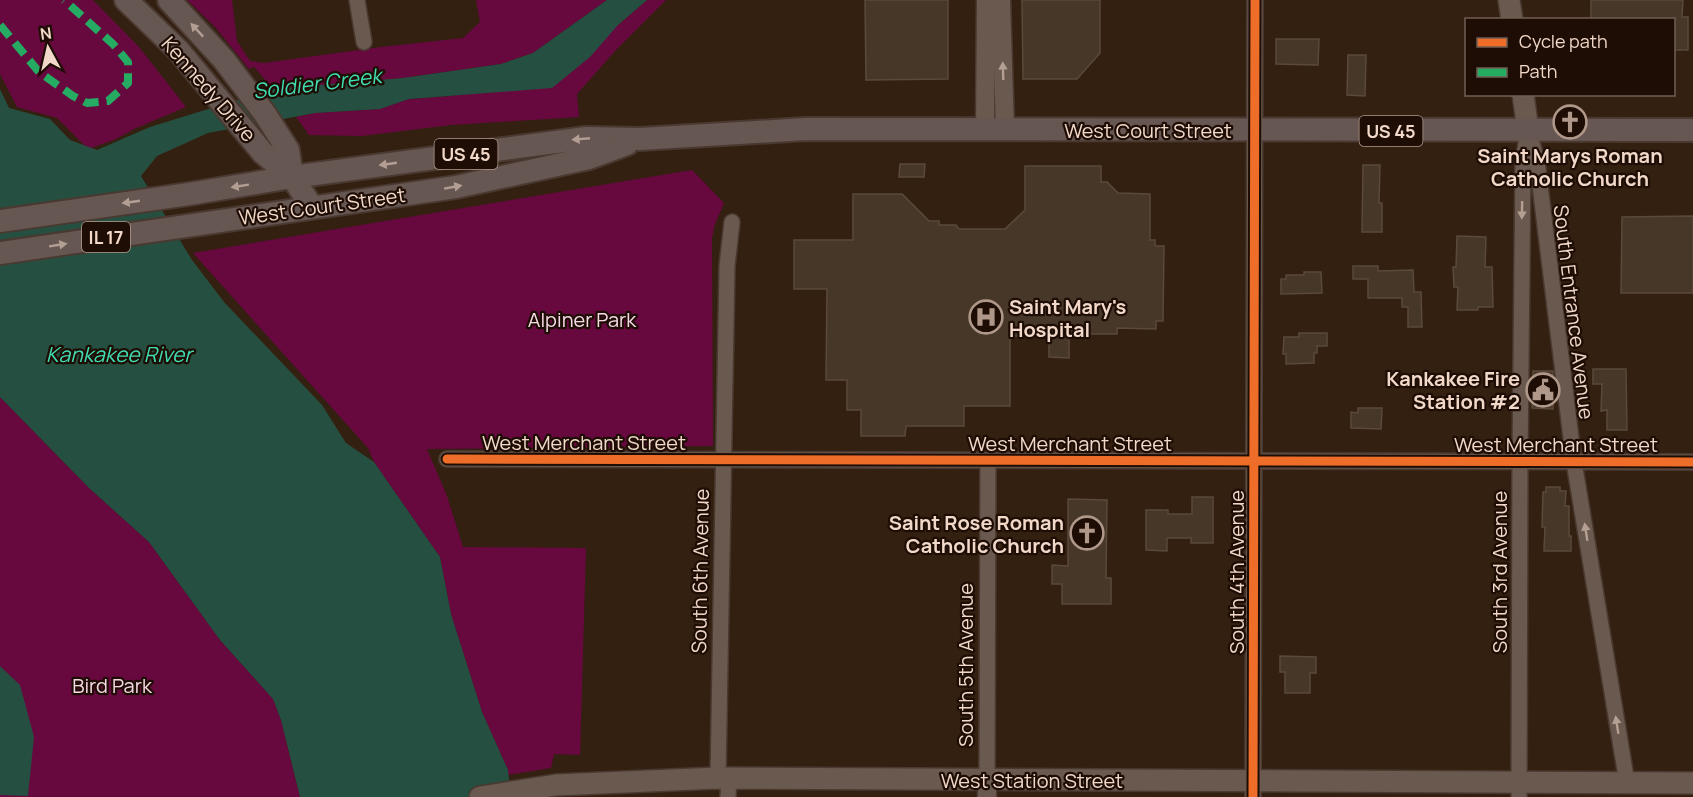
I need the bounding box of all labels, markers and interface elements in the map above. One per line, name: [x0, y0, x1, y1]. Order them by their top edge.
north arrow: [18, 18, 78, 78]
legend: [1465, 18, 1675, 96]
text: N: [39, 21, 53, 45]
one-way arrow: [190, 23, 204, 37]
text: Cycle path: [1519, 29, 1608, 53]
street label: Kennedy Drive: [156, 31, 262, 147]
text: Path: [1519, 59, 1557, 83]
water label: Soldier Creek: [251, 61, 385, 105]
one-way arrow: [998, 62, 1008, 81]
church icon: Saint Marys Roman Catholic Church: [1552, 104, 1588, 140]
road number: US 45: [1360, 116, 1422, 146]
street label: West Court Street: [1064, 117, 1232, 144]
one-way arrow: [572, 134, 591, 144]
road number: US 45: [434, 139, 498, 169]
place label: Saint Marys Roman Catholic Church: [1477, 142, 1663, 192]
one-way arrow: [379, 160, 398, 169]
one-way arrow: [231, 181, 250, 190]
street label: West Court Street: [237, 181, 407, 231]
one-way arrow: [444, 183, 463, 192]
one-way arrow: [121, 198, 140, 207]
one-way arrow: [1517, 200, 1527, 219]
street label: South Entrance Avenue: [1547, 203, 1601, 421]
road number: IL 17: [82, 222, 130, 252]
one-way arrow: [48, 240, 67, 249]
place label: Saint Mary's Hospital: [1009, 293, 1127, 343]
hospital icon: Saint Mary's Hospital: [968, 299, 1004, 335]
park label: Alpiner Park: [528, 306, 637, 333]
water label: Kankakee River: [46, 340, 194, 368]
place label: Kankakee Fire Station #2: [1386, 365, 1520, 415]
public building icon: Kankakee Fire Station #2: [1525, 372, 1561, 408]
street label: West Merchant Street: [482, 429, 686, 456]
street label: West Merchant Street: [968, 430, 1172, 457]
street label: West Merchant Street: [1454, 431, 1658, 458]
street label: South 6th Avenue: [685, 488, 715, 654]
street label: South 4th Avenue: [1223, 490, 1250, 654]
street label: South 3rd Avenue: [1486, 491, 1513, 653]
place label: Saint Rose Roman Catholic Church: [889, 509, 1064, 559]
church icon: Saint Rose Roman Catholic Church: [1069, 515, 1105, 551]
one-way arrow: [1581, 523, 1590, 542]
street label: South 5th Avenue: [952, 583, 979, 747]
park label: Bird Park: [72, 672, 153, 699]
one-way arrow: [1613, 715, 1622, 734]
street label: West Station Street: [941, 767, 1123, 794]

